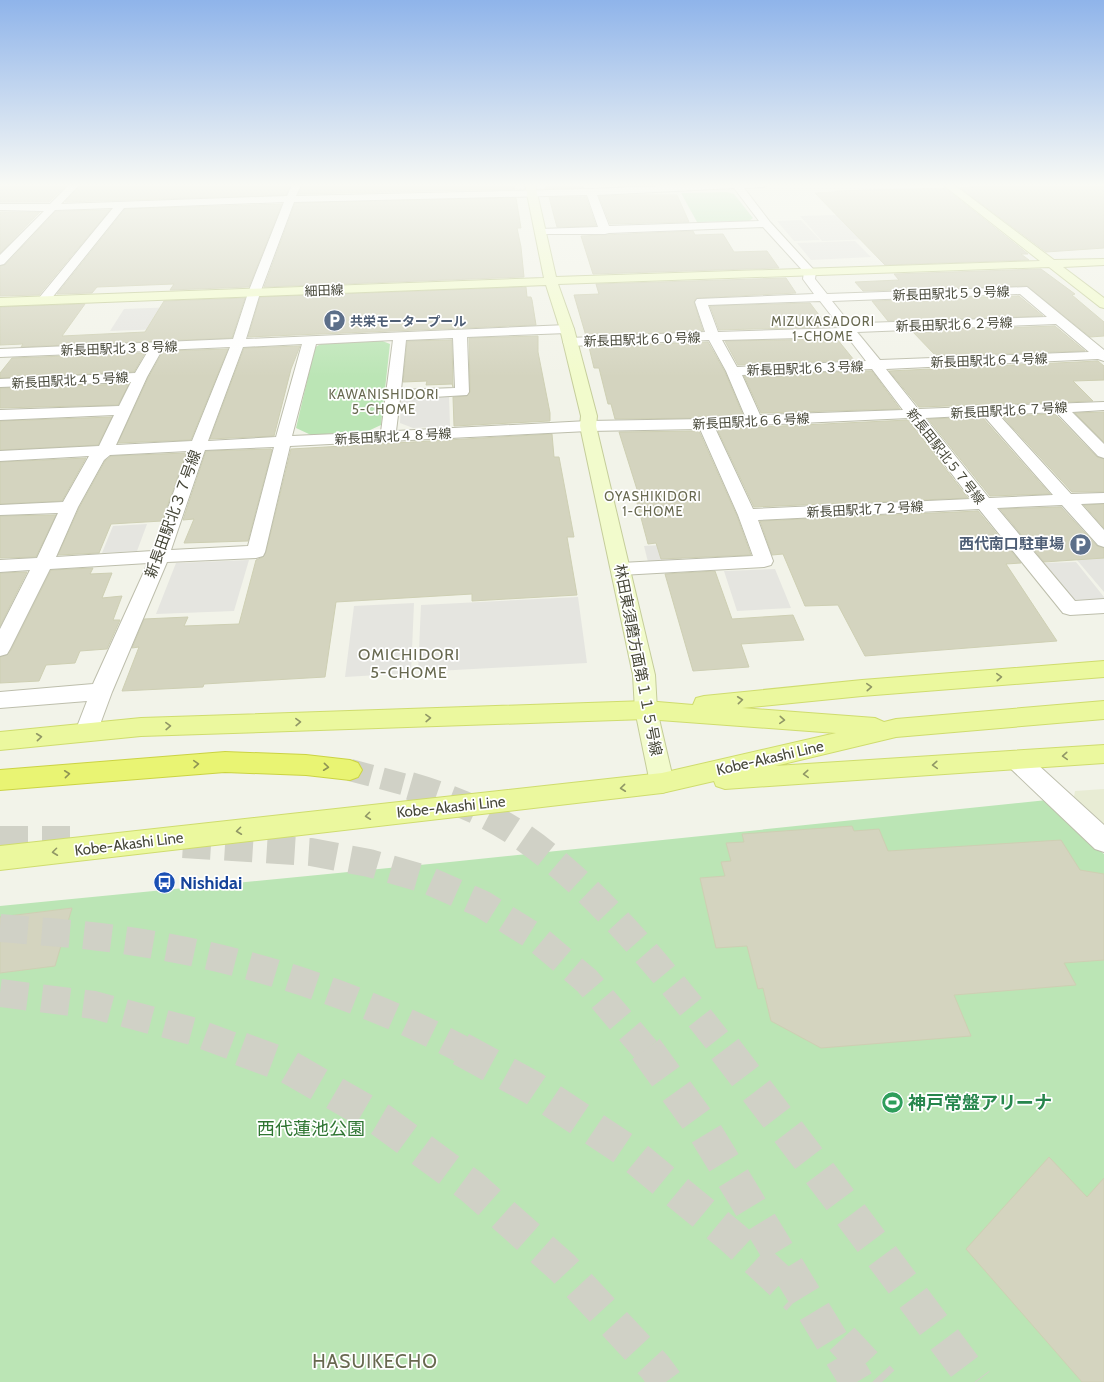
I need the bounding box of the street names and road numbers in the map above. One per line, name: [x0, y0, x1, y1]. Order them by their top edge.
street label: 細田線: [304, 281, 344, 299]
street label: 新長田駅北５９号線: [892, 283, 1010, 303]
street label: 新長田駅北６２号線: [895, 314, 1013, 334]
street label: 新長田駅北６０号線: [583, 329, 701, 349]
street label: 新長田駅北３８号線: [60, 338, 178, 358]
street label: 新長田駅北６４号線: [930, 350, 1048, 370]
street label: 新長田駅北６３号線: [746, 358, 864, 378]
street label: 新長田駅北４５号線: [11, 369, 129, 391]
street label: 新長田駅北６７号線: [950, 399, 1068, 421]
street label: 新長田駅北５７号線: [904, 405, 988, 507]
street label: 新長田駅北６６号線: [692, 410, 810, 432]
street label: 新長田駅北４８号線: [334, 425, 452, 447]
street label: 新長田駅北３７号線: [141, 447, 205, 581]
street label: 新長田駅北７２号線: [806, 498, 924, 520]
street label: 林田東須磨方面第１１５号線: [611, 563, 665, 757]
street label: Kobe-Akashi Line: [715, 737, 826, 779]
street label: Kobe-Akashi Line: [396, 792, 507, 822]
street label: Kobe-Akashi Line: [74, 828, 185, 860]

